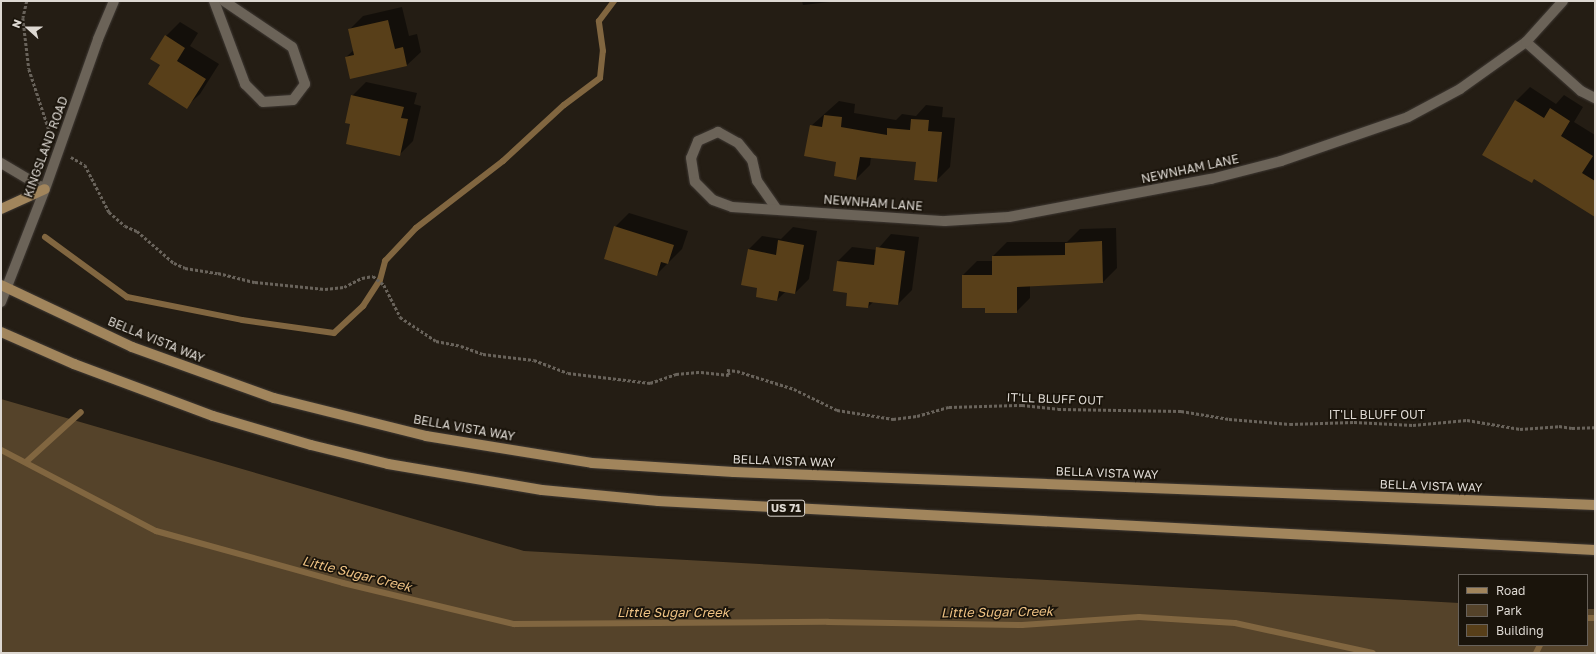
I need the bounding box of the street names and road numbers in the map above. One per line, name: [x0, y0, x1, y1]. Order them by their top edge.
street label: KINGSLAND ROAD: [21, 95, 71, 199]
street label: NEWNHAM LANE: [1140, 152, 1240, 186]
street label: NEWNHAM LANE: [823, 192, 923, 214]
street label: BELLA VISTA WAY: [106, 314, 206, 366]
street label: IT'LL BLUFF OUT: [1007, 390, 1103, 408]
street label: IT'LL BLUFF OUT: [1329, 408, 1425, 422]
street label: BELLA VISTA WAY: [412, 412, 516, 444]
street label: BELLA VISTA WAY: [732, 452, 836, 470]
street label: BELLA VISTA WAY: [1055, 464, 1159, 482]
street label: BELLA VISTA WAY: [1379, 477, 1483, 495]
road number: US 71: [767, 499, 805, 517]

